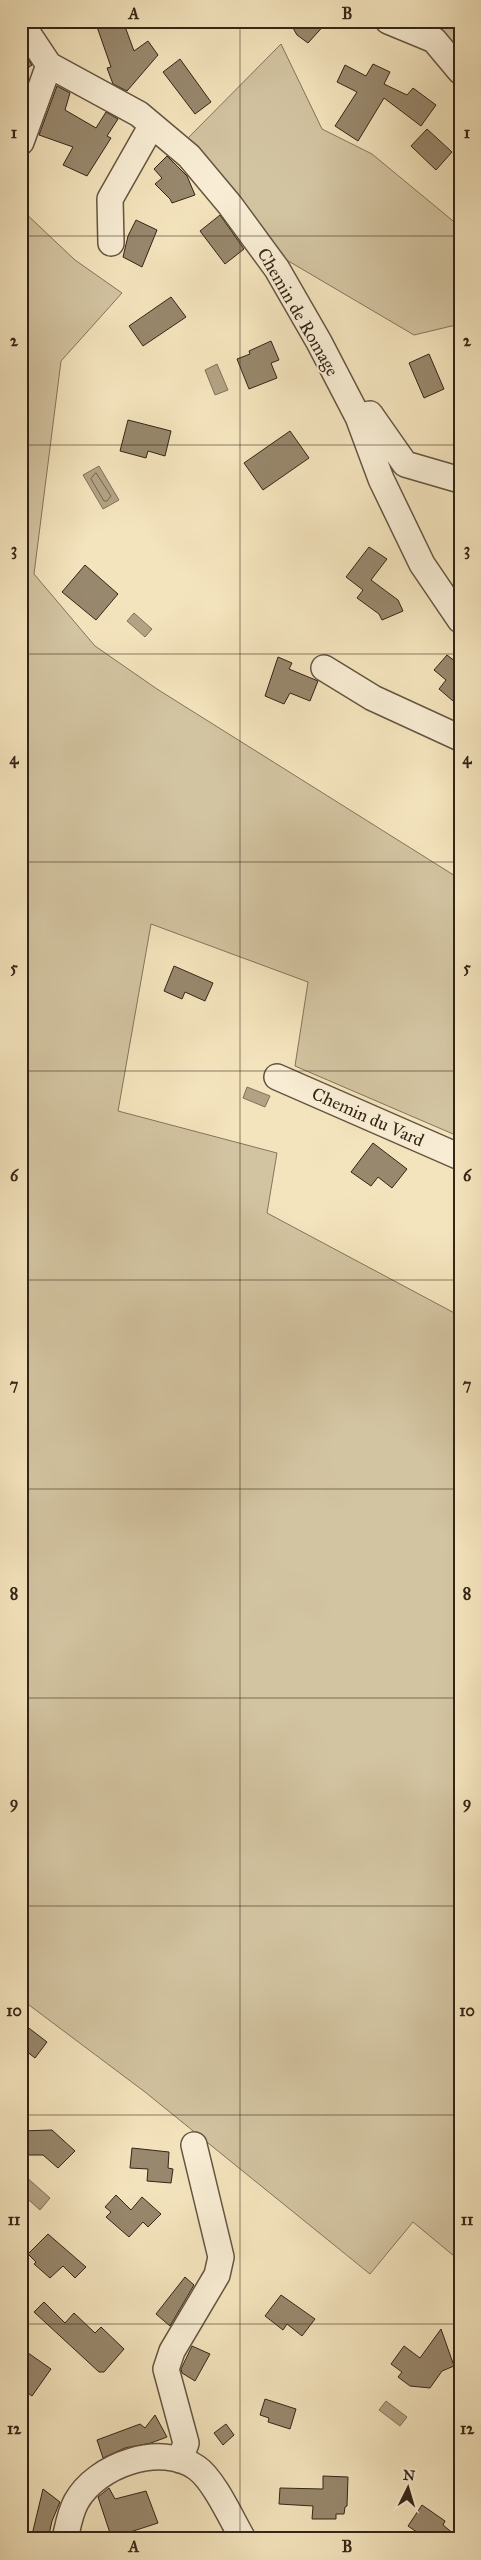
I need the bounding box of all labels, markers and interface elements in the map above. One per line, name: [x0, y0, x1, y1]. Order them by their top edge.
text: A: [128, 4, 140, 23]
text: B: [342, 4, 352, 23]
text: 1: [11, 123, 18, 142]
text: 1: [464, 123, 471, 142]
street label: Chemin de Romage: [252, 244, 344, 380]
text: 2: [10, 331, 19, 350]
text: 2: [463, 331, 472, 350]
text: 3: [11, 540, 17, 560]
text: 3: [464, 540, 470, 560]
text: 4: [10, 749, 20, 769]
text: 4: [463, 749, 473, 769]
text: 5: [10, 958, 18, 977]
text: 5: [463, 958, 471, 977]
street label: Chemin du Vard: [309, 1082, 427, 1152]
text: 6: [10, 1166, 19, 1185]
text: 6: [463, 1166, 472, 1185]
text: 7: [10, 1375, 19, 1394]
text: 7: [463, 1375, 472, 1394]
text: 8: [10, 1584, 18, 1603]
text: 8: [463, 1584, 471, 1603]
text: 9: [10, 1793, 18, 1813]
text: 9: [463, 1793, 471, 1813]
text: 10: [6, 2001, 22, 2020]
text: 10: [459, 2001, 475, 2020]
text: 11: [8, 2210, 21, 2229]
text: 11: [461, 2210, 474, 2229]
text: 12: [7, 2419, 22, 2438]
text: 12: [460, 2419, 475, 2438]
north arrow: [384, 2462, 434, 2512]
text: N: [402, 2467, 416, 2485]
text: A: [128, 2537, 140, 2556]
text: B: [342, 2537, 352, 2556]

